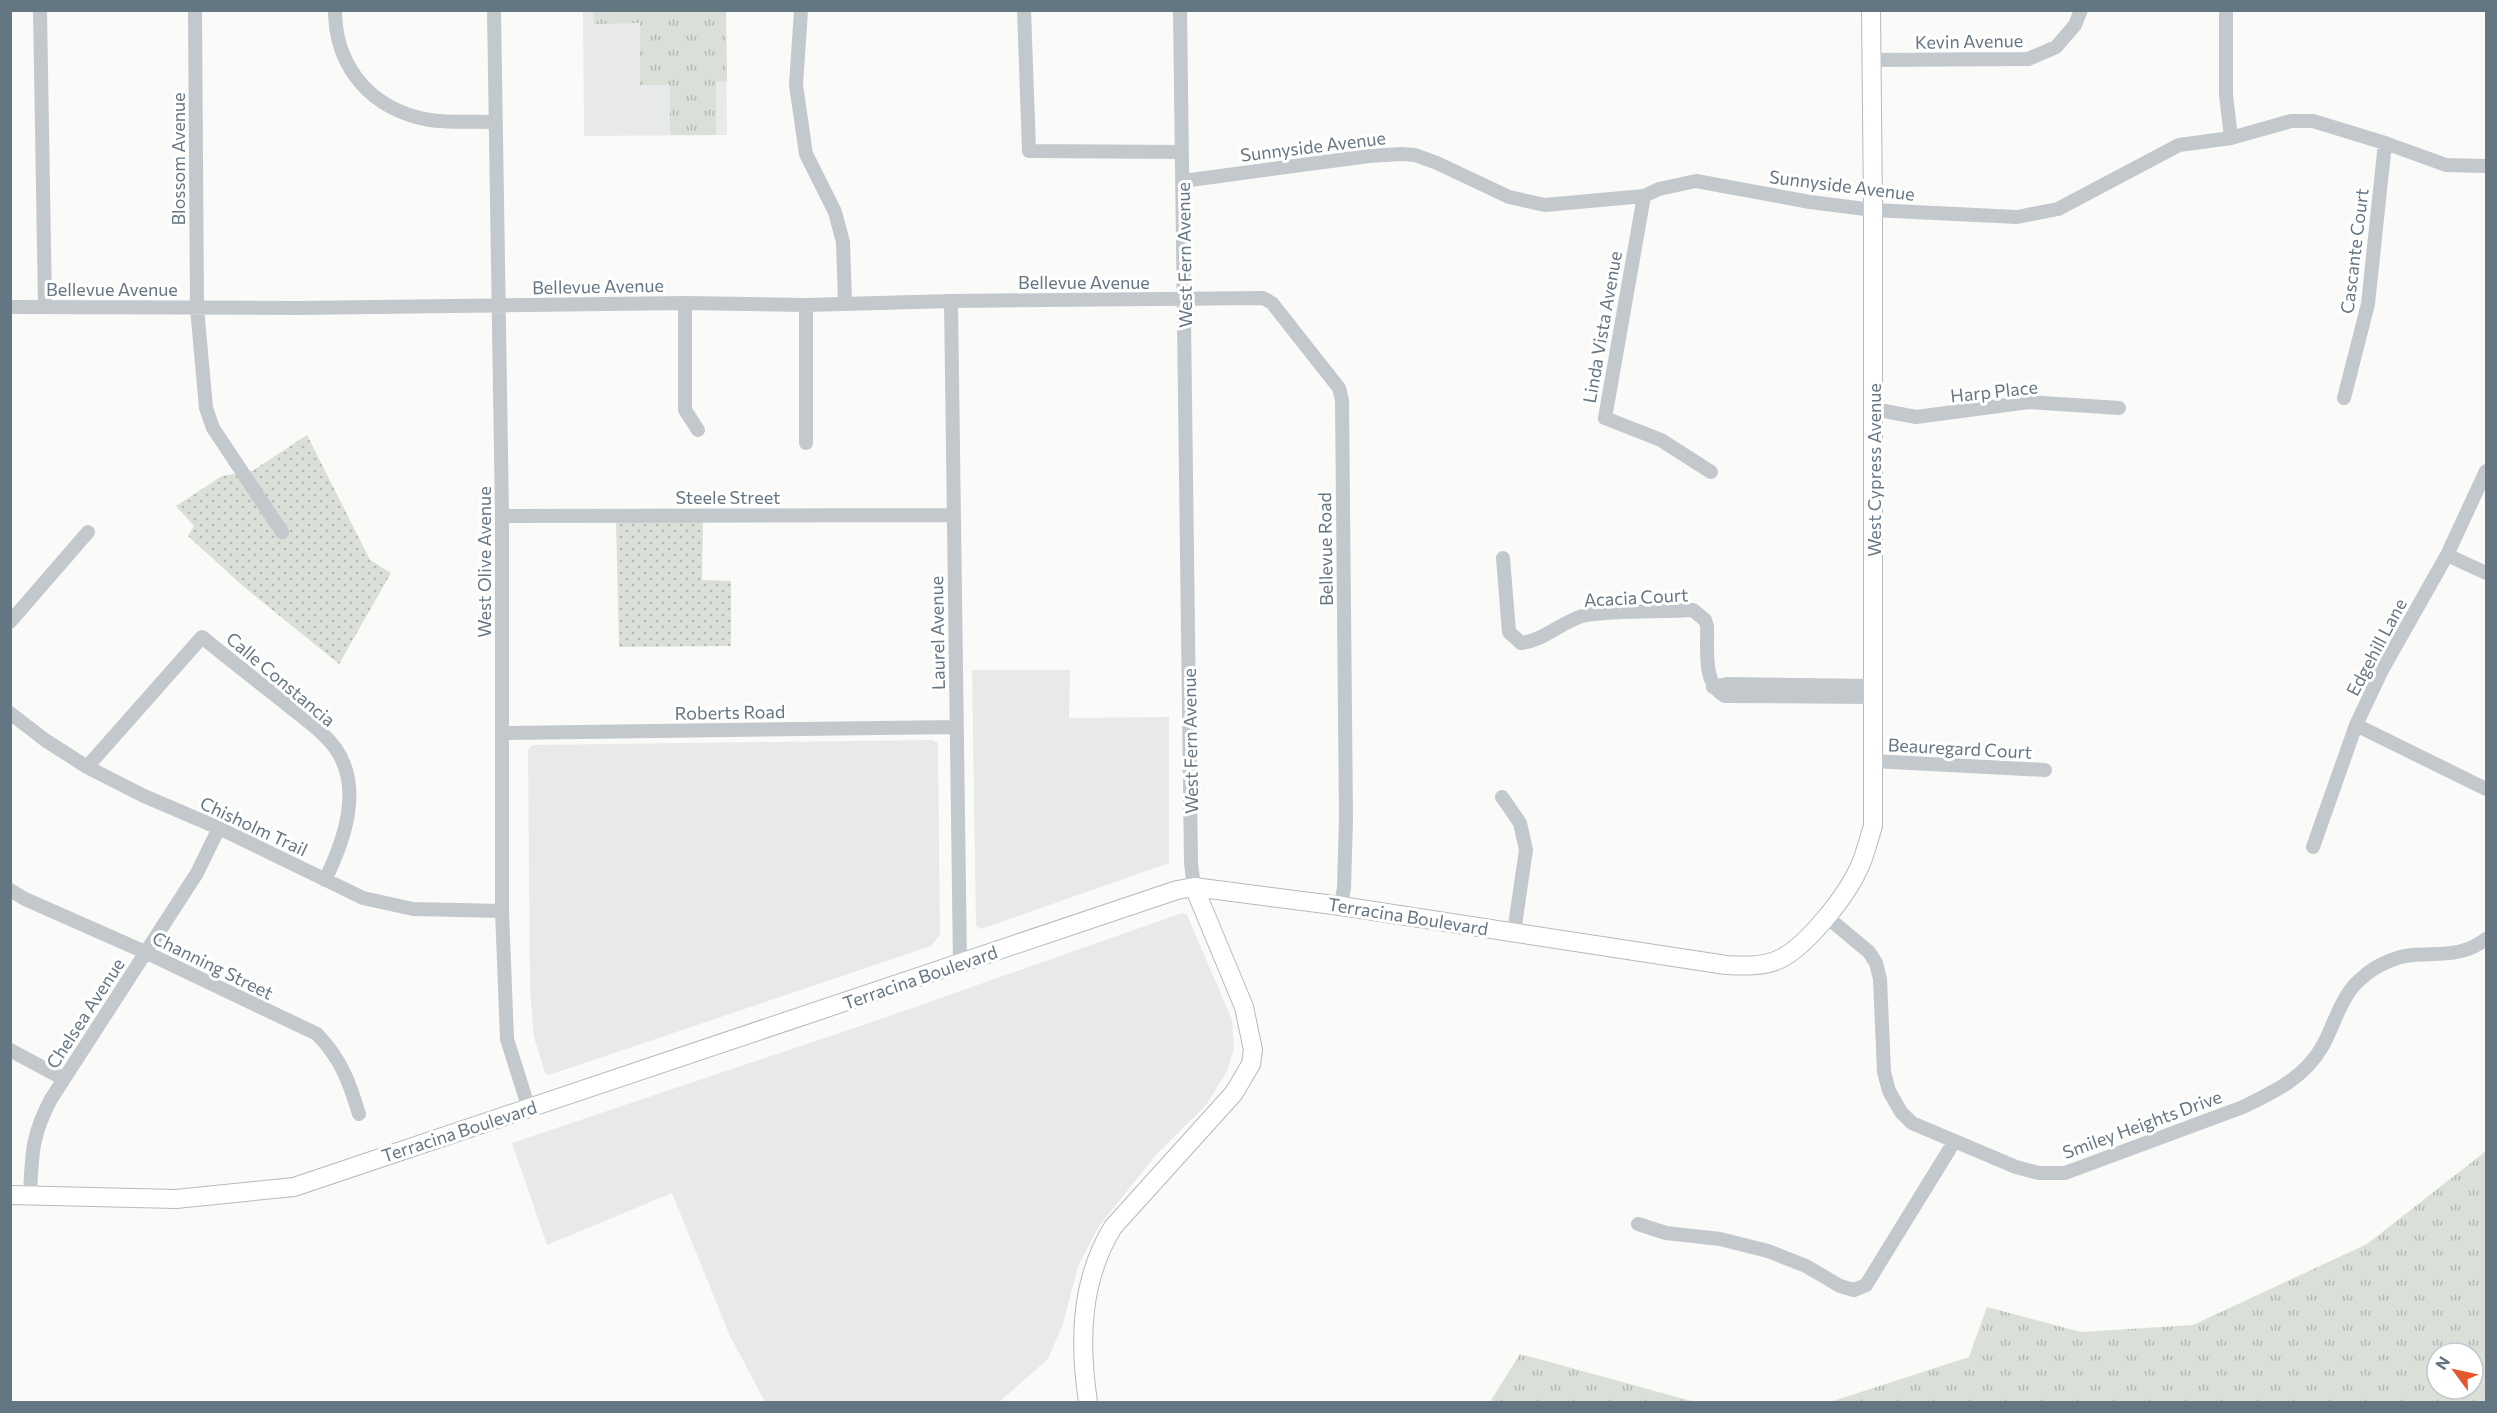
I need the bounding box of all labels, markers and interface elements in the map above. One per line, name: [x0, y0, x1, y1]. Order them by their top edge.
street label: Kevin Avenue: [1915, 29, 2023, 53]
street label: Blossom Avenue: [167, 92, 189, 226]
street label: Sunnyside Avenue: [1239, 126, 1387, 166]
street label: Sunnyside Avenue: [1768, 165, 1916, 205]
street label: West Fern Avenue: [1172, 182, 1196, 328]
street label: Cascante Court: [2335, 187, 2373, 315]
street label: Linda Vista Avenue: [1578, 249, 1626, 405]
street label: Bellevue Avenue: [1018, 271, 1150, 293]
street label: Bellevue Avenue: [532, 274, 664, 298]
street label: Bellevue Avenue: [46, 278, 178, 300]
street label: Harp Place: [1949, 375, 2039, 407]
street label: West Cypress Avenue: [1863, 383, 1885, 557]
street label: West Olive Avenue: [473, 486, 495, 638]
street label: Steele Street: [675, 486, 781, 508]
street label: Bellevue Road: [1313, 492, 1337, 606]
street label: Laurel Avenue: [925, 576, 949, 690]
street label: Acacia Court: [1583, 583, 1689, 611]
street label: Edgehill Lane: [2341, 595, 2411, 699]
street label: Calle Constancia: [222, 627, 340, 731]
street label: West Fern Avenue: [1178, 668, 1202, 814]
street label: Roberts Road: [675, 700, 785, 724]
street label: Beauregard Court: [1887, 733, 2033, 763]
street label: Chisholm Trail: [197, 792, 311, 860]
street label: Terracina Boulevard: [1326, 892, 1490, 940]
street label: Channing Street: [149, 926, 277, 1004]
street label: Terracina Boulevard: [840, 940, 1000, 1014]
street label: Chelsea Avenue: [41, 954, 129, 1072]
street label: Smiley Heights Drive: [2059, 1085, 2225, 1163]
street label: Terracina Boulevard: [379, 1096, 539, 1166]
north arrow: [2425, 1341, 2485, 1401]
text: N: [2431, 1352, 2453, 1373]

